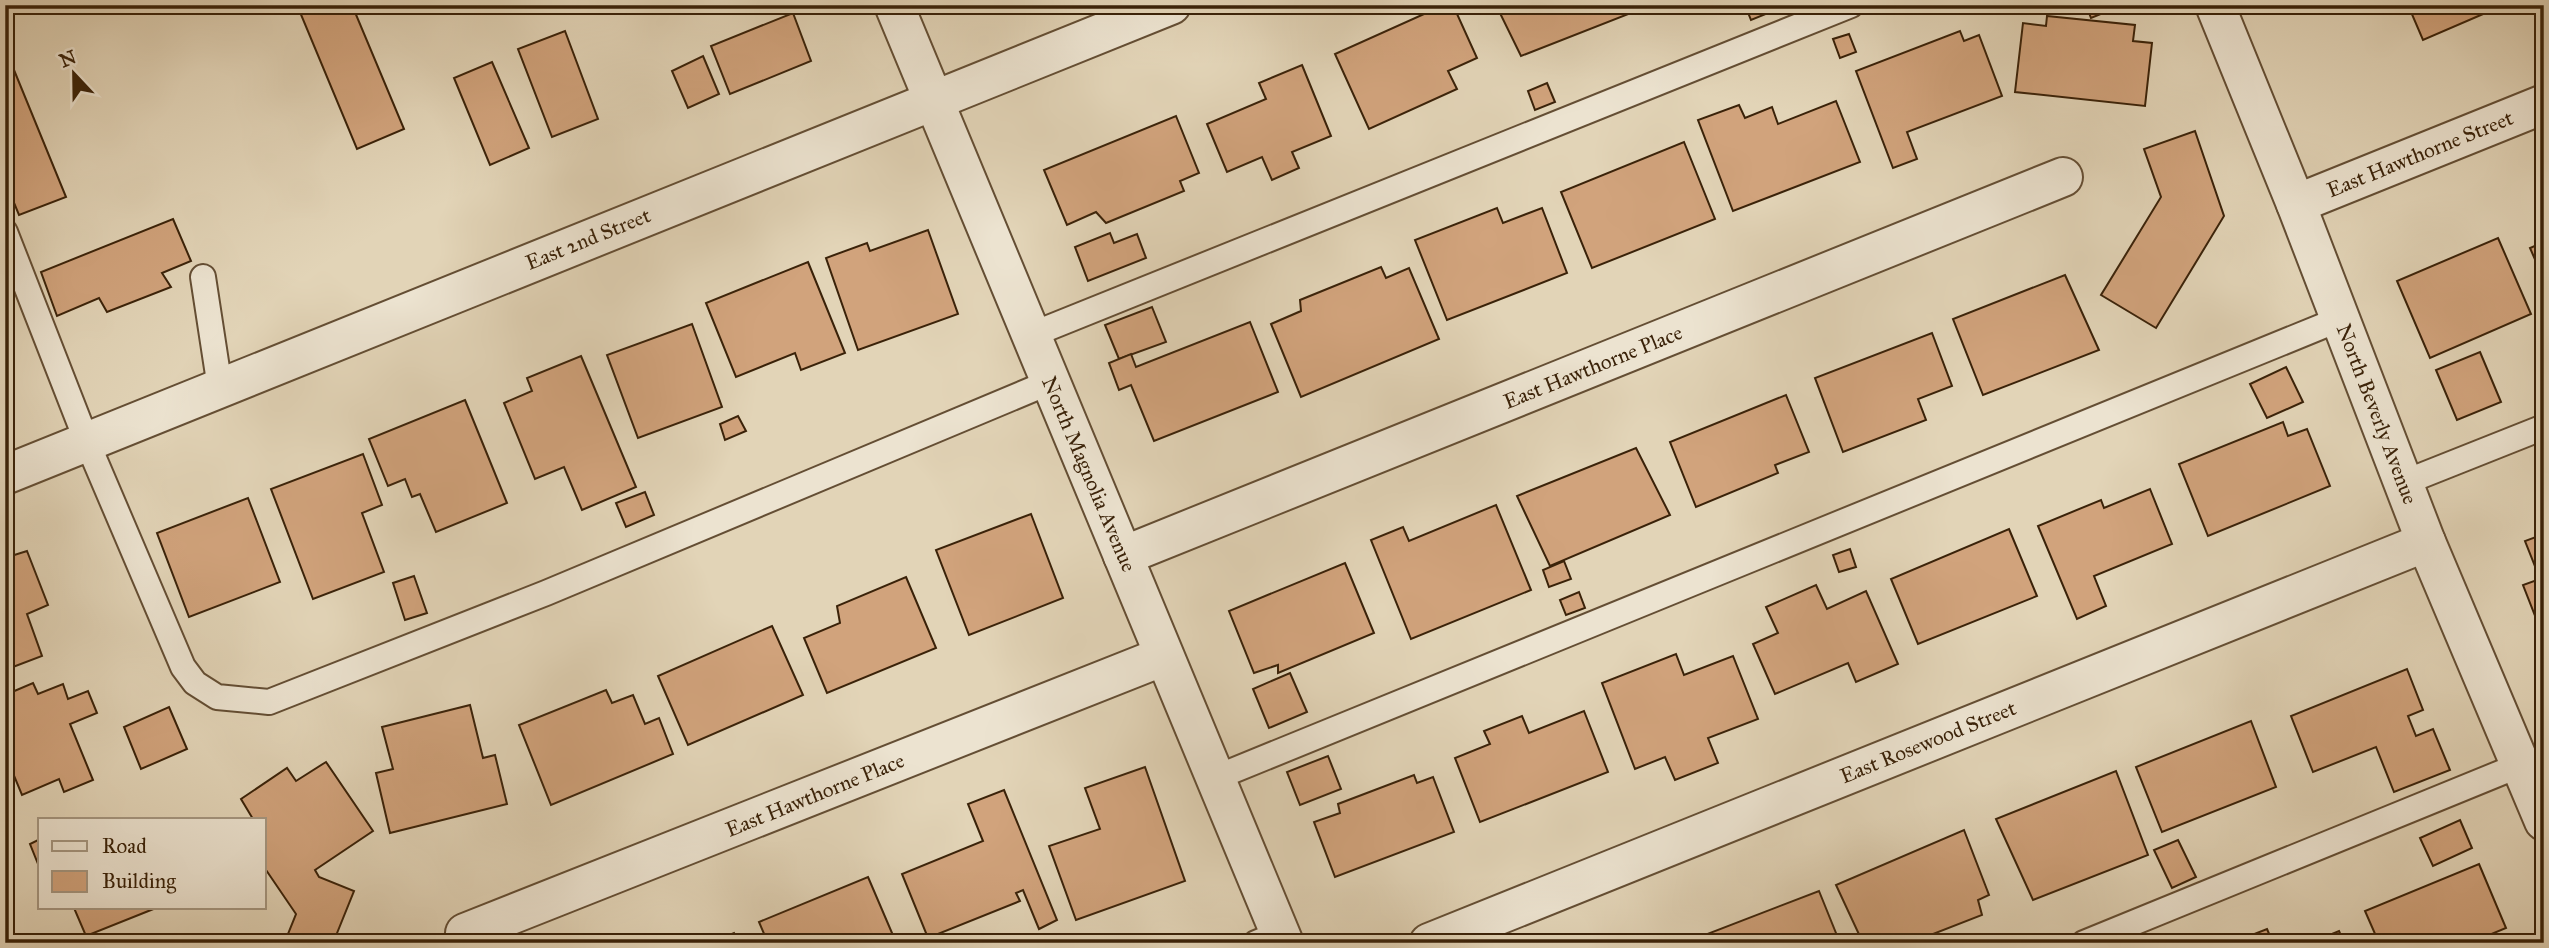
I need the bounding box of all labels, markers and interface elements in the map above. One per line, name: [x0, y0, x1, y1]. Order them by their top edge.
north arrow: [38, 38, 108, 108]
text: N: [56, 45, 80, 72]
street label: East Hawthorne Street: [2323, 105, 2517, 203]
street label: East 2nd Street: [522, 202, 655, 276]
street label: East Hawthorne Place: [1500, 319, 1686, 415]
street label: North Beverly Avenue: [2331, 320, 2423, 508]
street label: North Magnolia Avenue: [1036, 372, 1142, 576]
street label: East Rosewood Street: [1836, 695, 2020, 789]
street label: East Hawthorne Place: [722, 747, 908, 843]
legend: [38, 818, 266, 909]
text: Road: [102, 833, 147, 859]
text: Building: [102, 868, 176, 894]

